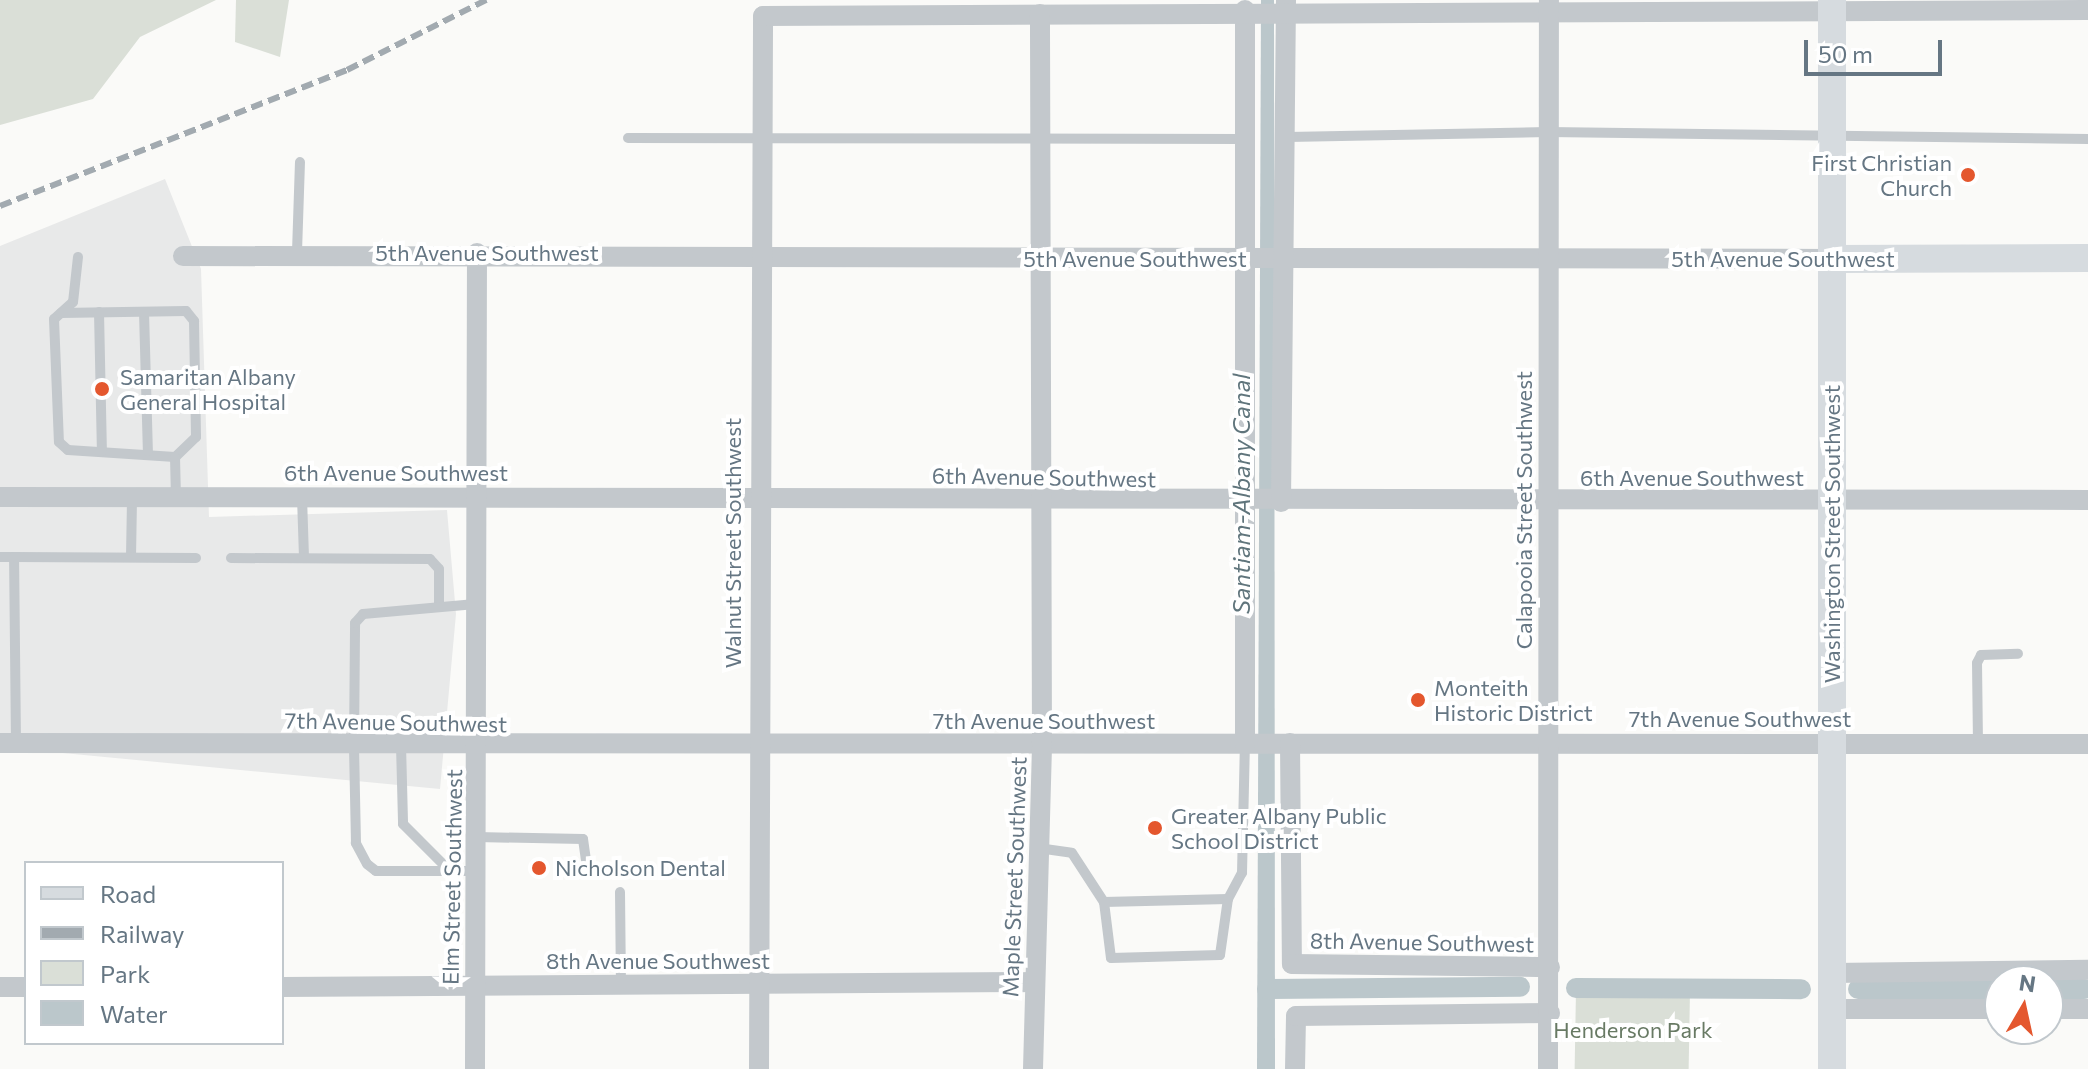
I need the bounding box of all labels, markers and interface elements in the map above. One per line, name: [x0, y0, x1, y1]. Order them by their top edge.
scale bar: [1808, 24, 1946, 74]
text: 50 m: [1818, 39, 1873, 68]
place label: First Christian Church: [1811, 149, 1952, 200]
marker: First Christian Church: [1959, 166, 1977, 184]
street label: 5th Avenue Southwest: [375, 240, 599, 266]
street label: 5th Avenue Southwest: [1023, 246, 1247, 272]
street label: 5th Avenue Southwest: [1671, 246, 1895, 272]
place label: Samaritan Albany General Hospital: [120, 363, 296, 414]
street label: Calapooia Street Southwest: [1511, 371, 1537, 649]
water label: Santiam-Albany Canal: [1227, 374, 1255, 614]
marker: Samaritan Albany General Hospital: [91, 378, 113, 400]
street label: Washington Street Southwest: [1819, 385, 1845, 683]
street label: Walnut Street Southwest: [720, 418, 746, 668]
street label: 6th Avenue Southwest: [284, 460, 508, 486]
street label: 6th Avenue Southwest: [932, 462, 1156, 492]
street label: 6th Avenue Southwest: [1580, 465, 1804, 491]
place label: Monteith Historic District: [1434, 674, 1593, 726]
marker: Monteith Historic District: [1409, 691, 1427, 709]
street label: 7th Avenue Southwest: [1629, 706, 1851, 732]
street label: 7th Avenue Southwest: [285, 707, 507, 737]
street label: 7th Avenue Southwest: [933, 708, 1155, 734]
street label: Maple Street Southwest: [997, 756, 1031, 998]
street label: Elm Street Southwest: [437, 769, 467, 985]
place label: Greater Albany Public School District: [1171, 802, 1387, 854]
marker: Greater Albany Public School District: [1146, 819, 1164, 837]
place label: Nicholson Dental: [555, 855, 726, 881]
marker: Nicholson Dental: [530, 859, 548, 877]
legend: [24, 861, 284, 1045]
text: Road: [100, 879, 156, 908]
text: Railway: [100, 919, 185, 948]
street label: 8th Avenue Southwest: [1310, 927, 1534, 957]
street label: 8th Avenue Southwest: [546, 948, 770, 974]
text: Park: [100, 959, 150, 988]
north arrow: [1984, 965, 2064, 1045]
text: N: [2017, 968, 2038, 997]
text: Water: [100, 999, 168, 1028]
park label: Henderson Park: [1553, 1017, 1713, 1043]

